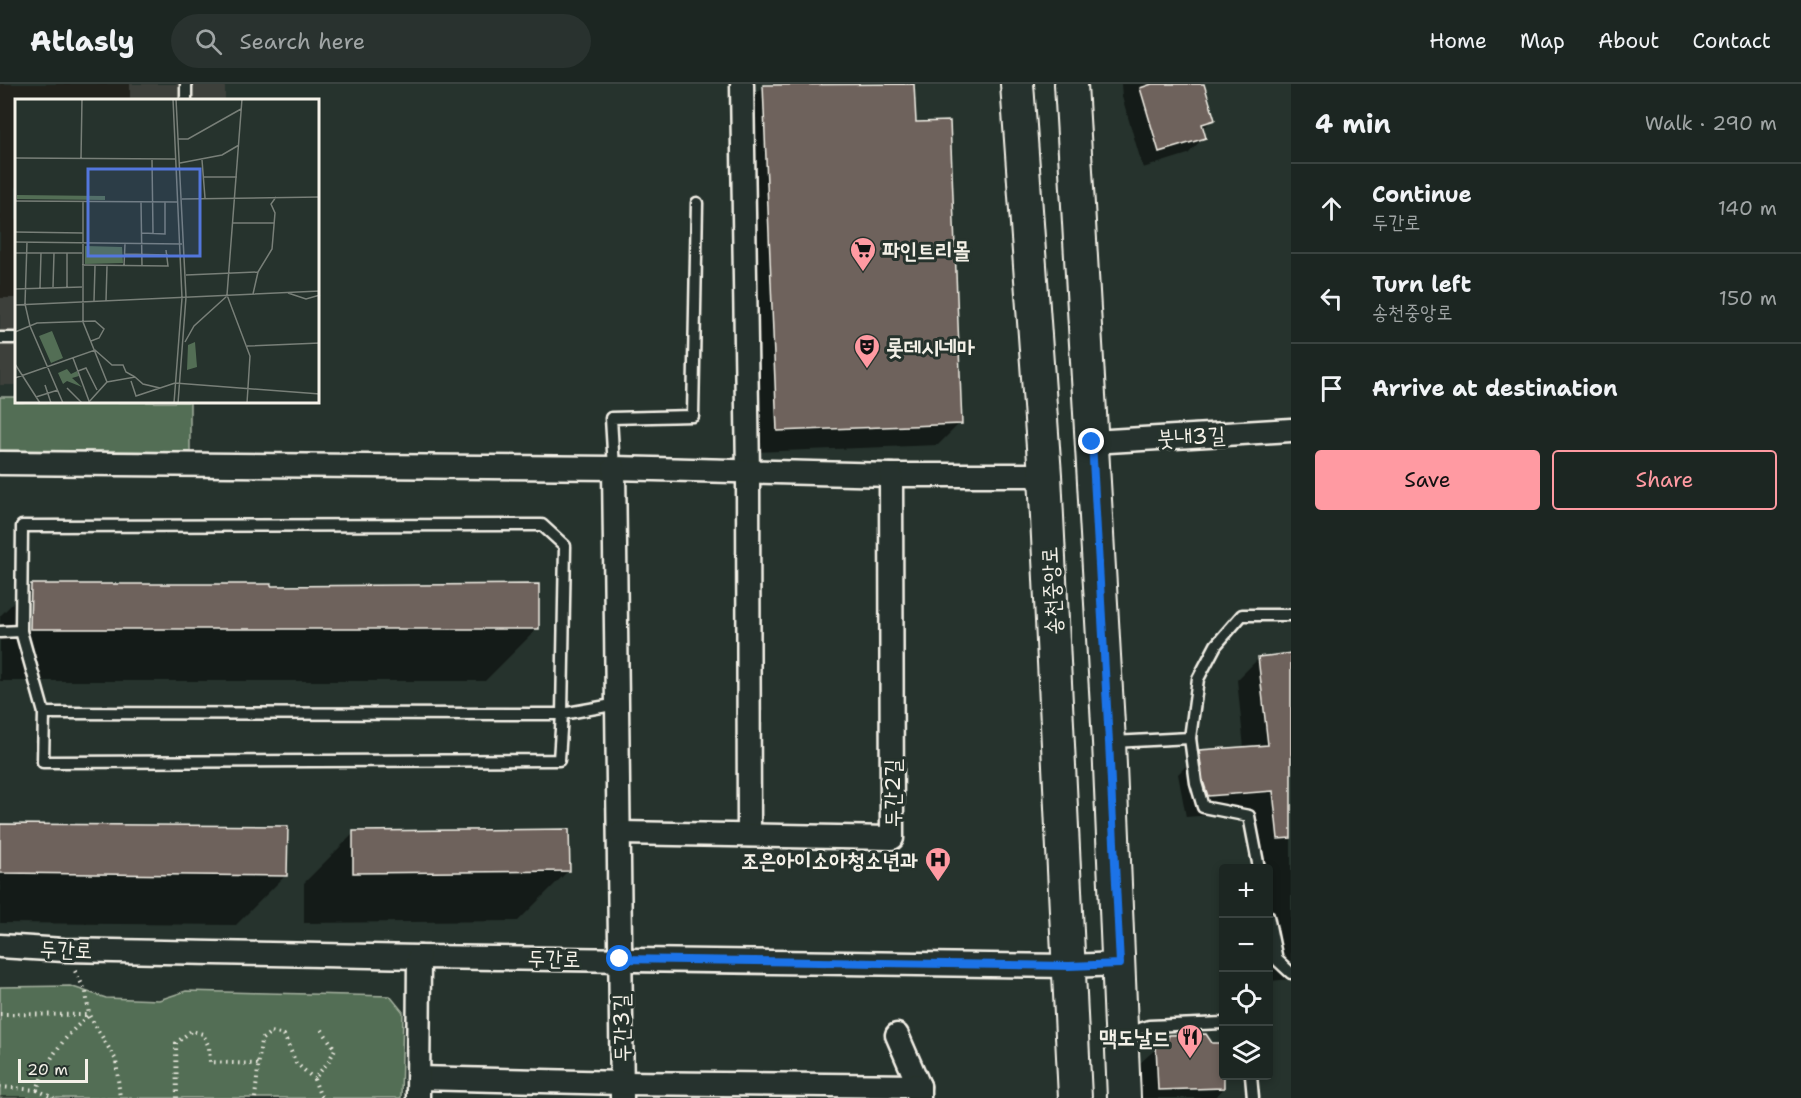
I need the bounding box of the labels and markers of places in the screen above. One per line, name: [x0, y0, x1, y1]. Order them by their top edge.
supermarket icon: 파인트리몰: [848, 235, 878, 273]
place label: 파인트리몰: [882, 236, 971, 265]
theatre icon: 롯데시네마: [852, 332, 882, 370]
place label: 롯데시네마: [886, 333, 976, 362]
hospital icon: 조은아이소아청소년과: [923, 845, 953, 883]
place label: 조은아이소아청소년과: [741, 846, 918, 875]
restaurant icon: 맥도날드: [1175, 1022, 1205, 1060]
place label: 맥도날드: [1099, 1023, 1170, 1052]

